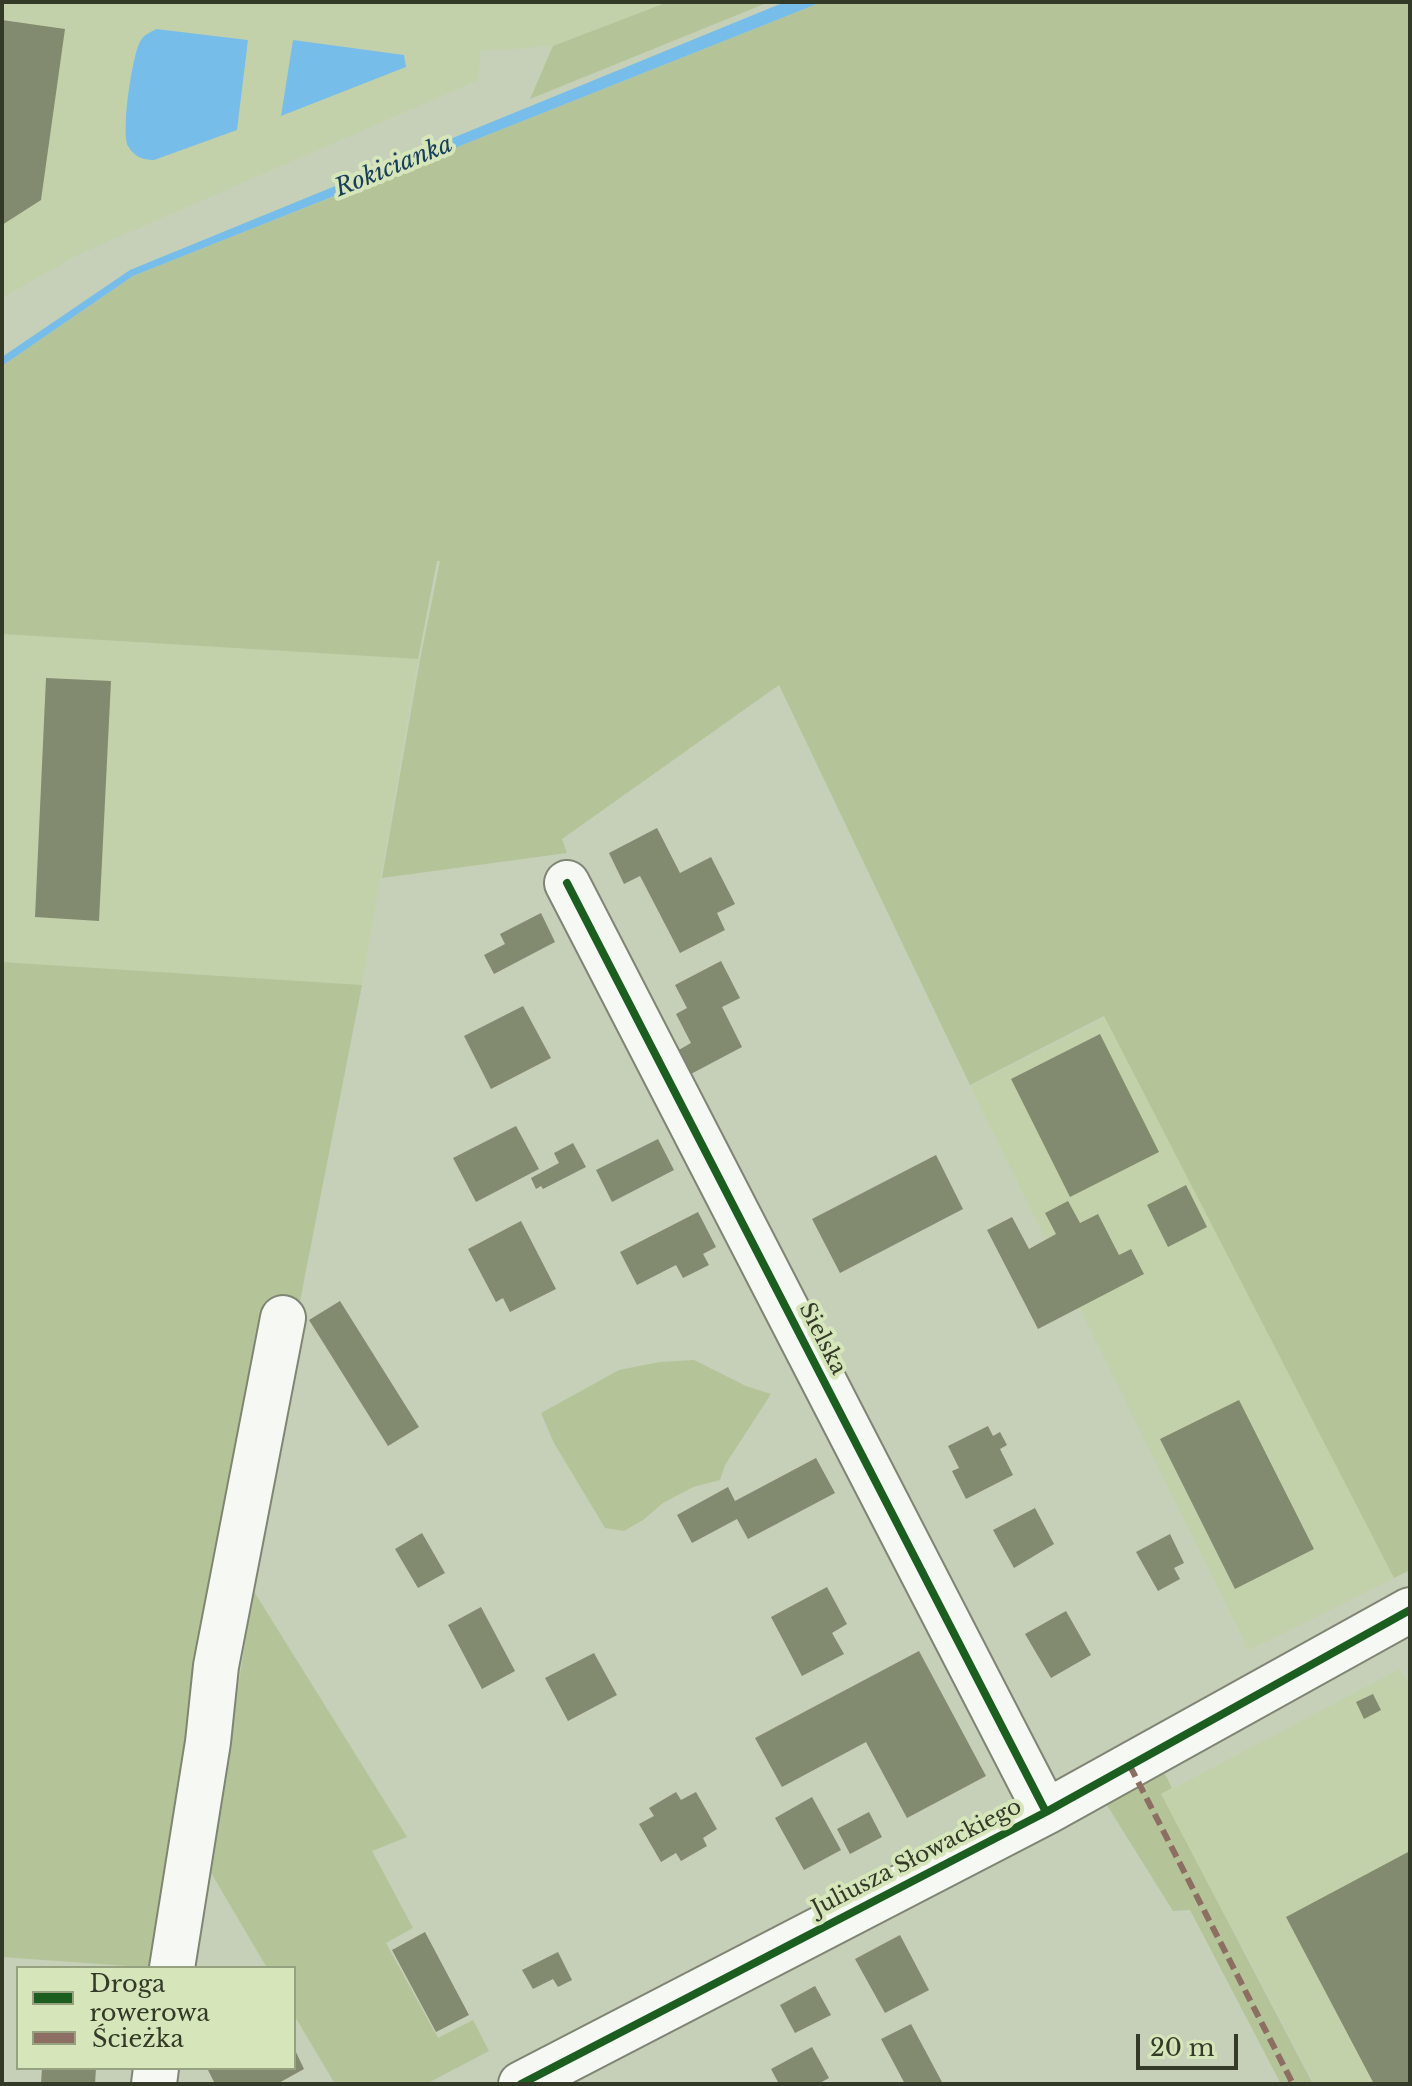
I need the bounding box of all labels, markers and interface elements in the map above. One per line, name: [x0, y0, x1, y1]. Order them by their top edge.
water label: Rokicianka: [331, 130, 457, 204]
street label: Sielska: [793, 1299, 851, 1379]
street label: Juliusza Słowackiego: [808, 1794, 1026, 1922]
legend: [16, 1966, 296, 2070]
text: Droga rowerowa: [90, 1969, 210, 2027]
scale bar: [1140, 2018, 1242, 2068]
text: Ścieżka: [92, 2024, 184, 2053]
text: 20 m: [1150, 2033, 1215, 2062]

